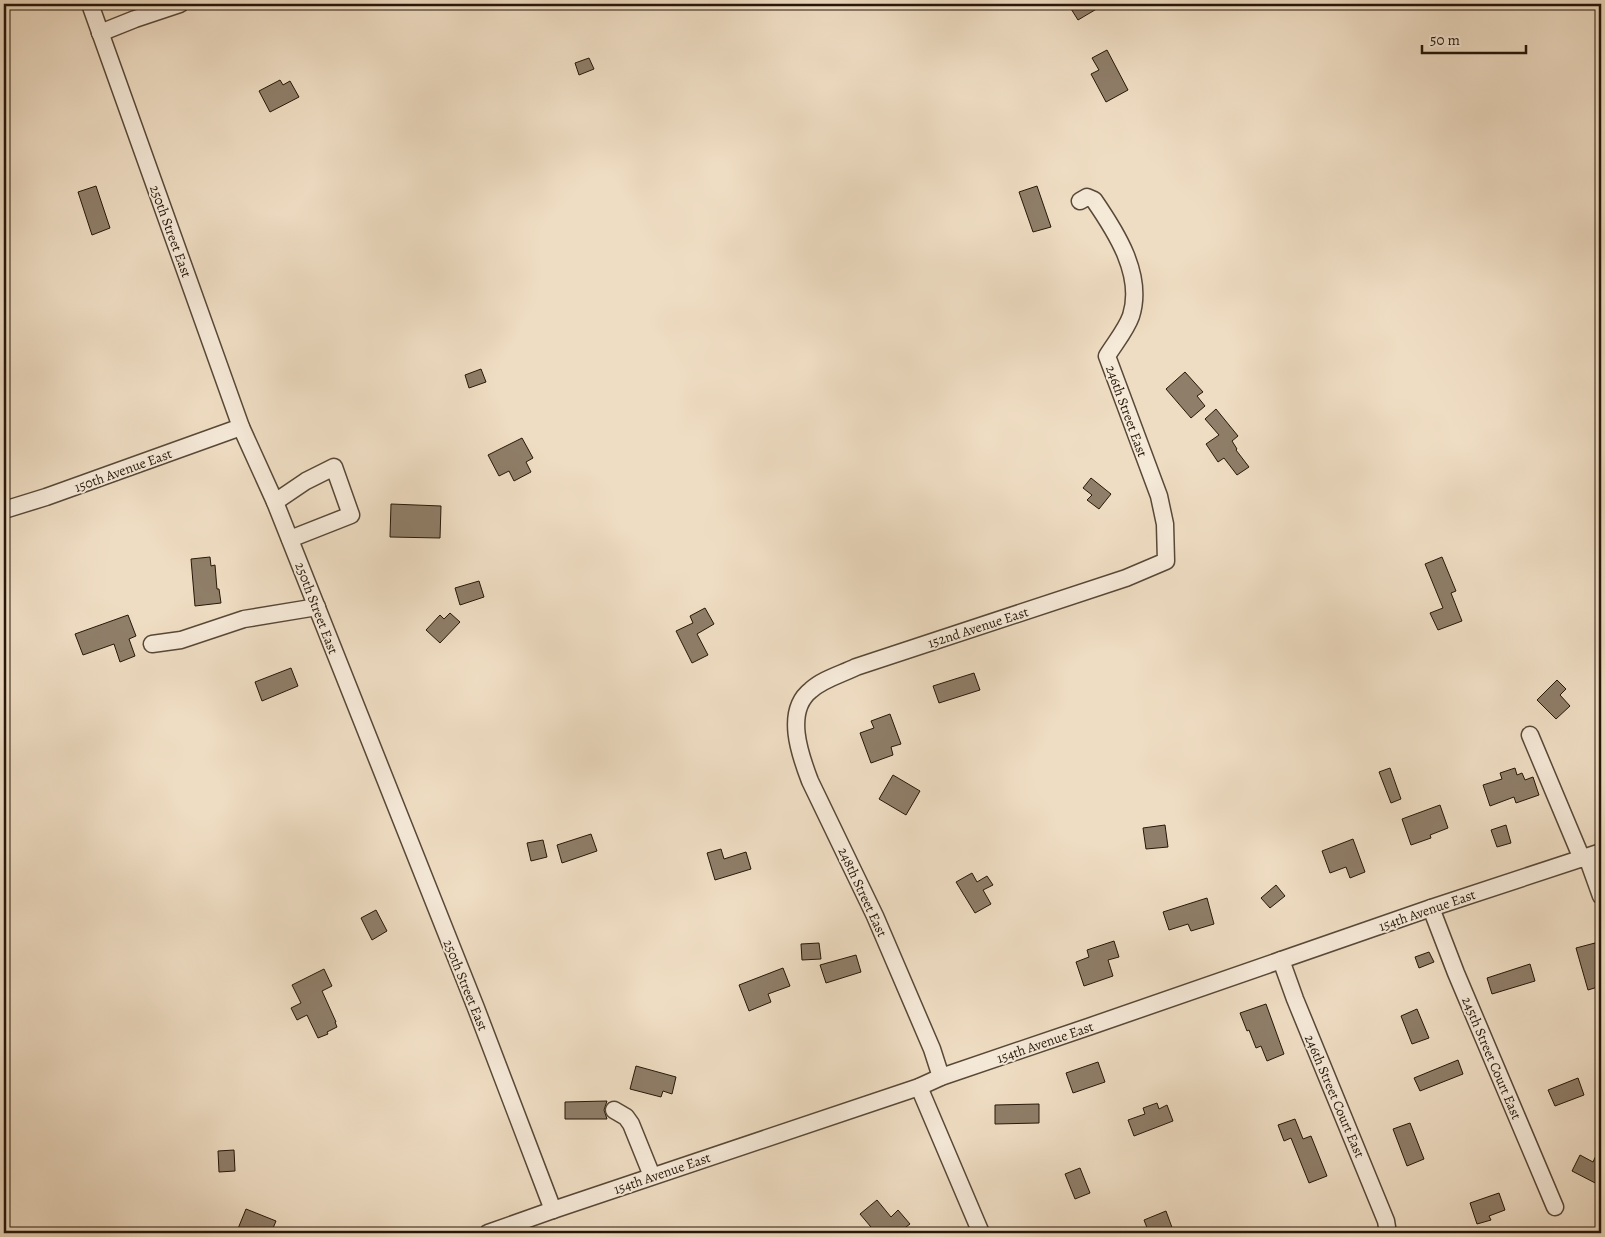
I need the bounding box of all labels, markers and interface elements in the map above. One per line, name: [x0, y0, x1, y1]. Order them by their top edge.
scale bar: [1422, 22, 1526, 54]
text: 50 m: [1430, 30, 1460, 50]
street label: 250th Street East: [145, 182, 196, 280]
street label: 246th Street East: [1101, 363, 1152, 460]
street label: 150th Avenue East: [72, 444, 175, 497]
street label: 250th Street East: [290, 560, 343, 657]
street label: 152nd Avenue East: [925, 602, 1031, 653]
street label: 248th Street East: [834, 844, 892, 940]
street label: 154th Avenue East: [1376, 885, 1478, 936]
street label: 250th Street East: [439, 937, 493, 1034]
street label: 245th Street Court East: [1457, 994, 1526, 1123]
street label: 154th Avenue East: [994, 1017, 1096, 1068]
street label: 246th Street Court East: [1300, 1032, 1369, 1161]
street label: 154th Avenue East: [611, 1148, 713, 1199]

